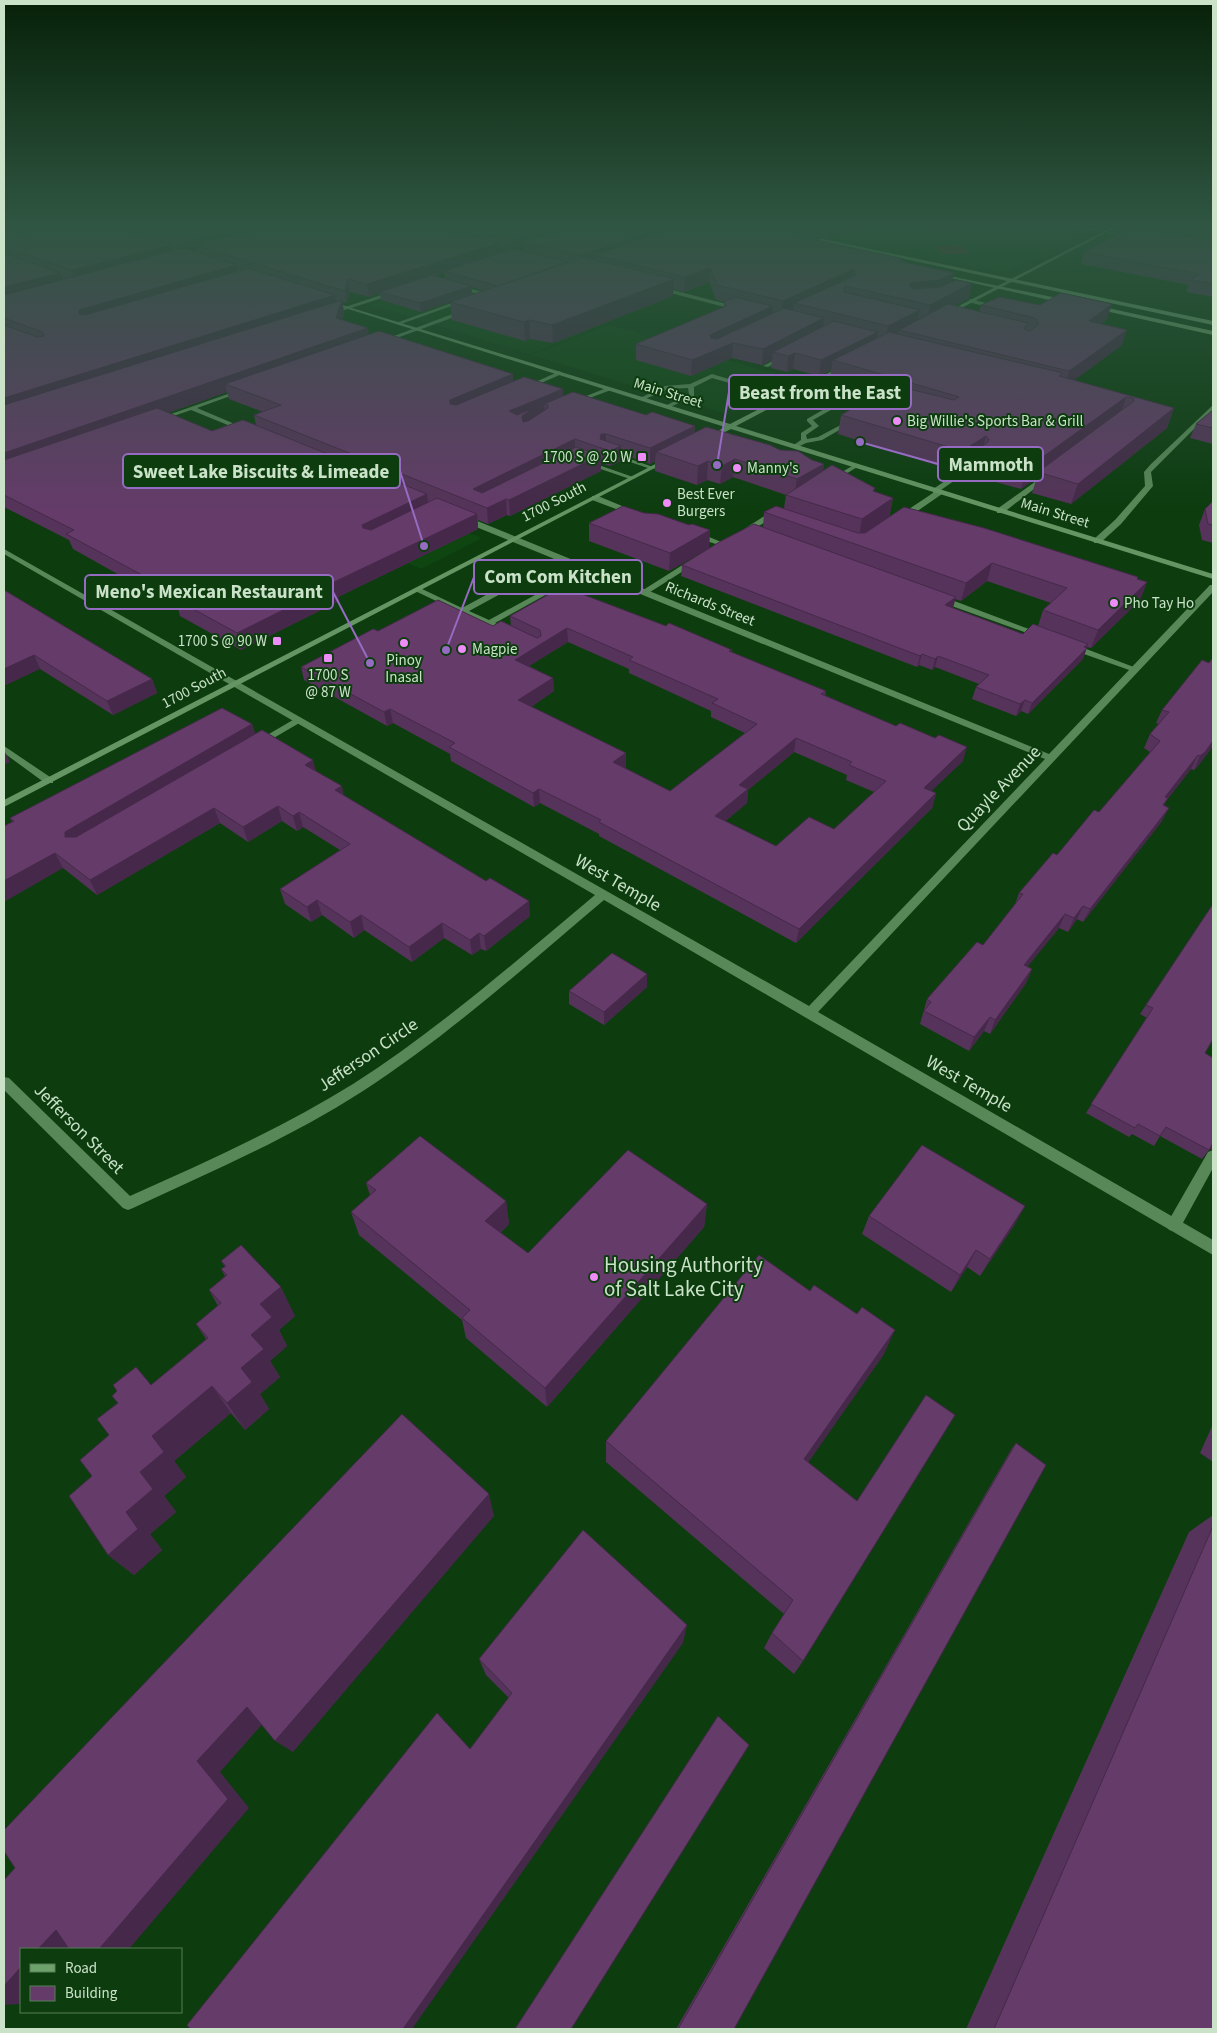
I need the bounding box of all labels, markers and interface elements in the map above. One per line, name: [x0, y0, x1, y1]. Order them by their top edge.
street label: Main Street: [631, 373, 705, 413]
callout: Beast from the East: [729, 375, 911, 409]
text: Beast from the East: [739, 380, 901, 407]
place label: Big Willie's Sports Bar & Grill: [907, 411, 1084, 432]
marker: Big Willie's Sports Bar & Grill: [891, 415, 903, 427]
place label: 1700 S @ 20 W: [543, 447, 632, 468]
callout: Mammoth: [938, 447, 1043, 481]
marker: 1700 S @ 20 W: [636, 451, 648, 463]
text: Mammoth: [948, 452, 1034, 479]
callout: Sweet Lake Biscuits & Limeade: [123, 454, 400, 488]
place label: Manny's: [747, 458, 799, 479]
text: Sweet Lake Biscuits & Limeade: [133, 459, 390, 486]
marker: Manny's: [731, 462, 743, 474]
street label: 1700 South: [518, 477, 590, 527]
place label: Best Ever Burgers: [677, 484, 735, 522]
street label: Main Street: [1018, 493, 1092, 533]
marker: Best Ever Burgers: [661, 497, 673, 509]
callout: Com Com Kitchen: [474, 560, 642, 594]
text: Com Com Kitchen: [484, 564, 632, 591]
callout: Meno's Mexican Restaurant: [85, 575, 333, 609]
street label: Richards Street: [662, 576, 758, 632]
text: Meno's Mexican Restaurant: [95, 579, 323, 606]
place label: Pho Tay Ho: [1124, 593, 1194, 614]
marker: Pho Tay Ho: [1108, 597, 1120, 609]
place label: 1700 S @ 90 W: [178, 631, 267, 652]
marker: 1700 S @ 90 W: [271, 635, 283, 647]
marker: Pinoy Inasal: [398, 637, 410, 649]
place label: Magpie: [472, 639, 517, 660]
marker: Magpie: [456, 643, 468, 655]
place label: Pinoy Inasal: [385, 650, 423, 688]
marker: 1700 S @ 87 W: [322, 652, 334, 664]
street label: 1700 South: [158, 662, 230, 714]
place label: 1700 S @ 87 W: [305, 665, 351, 703]
street label: Quayle Avenue: [951, 740, 1047, 838]
street label: West Temple: [570, 848, 666, 918]
street label: Jefferson Circle: [313, 1012, 423, 1098]
street label: West Temple: [921, 1049, 1017, 1119]
street label: Jefferson Street: [28, 1078, 130, 1180]
place label: Housing Authority of Salt Lake City: [604, 1250, 763, 1304]
marker: Housing Authority of Salt Lake City: [588, 1271, 600, 1283]
legend: [20, 1948, 182, 2013]
text: Road: [65, 1958, 97, 1979]
text: Building: [65, 1983, 118, 2004]

